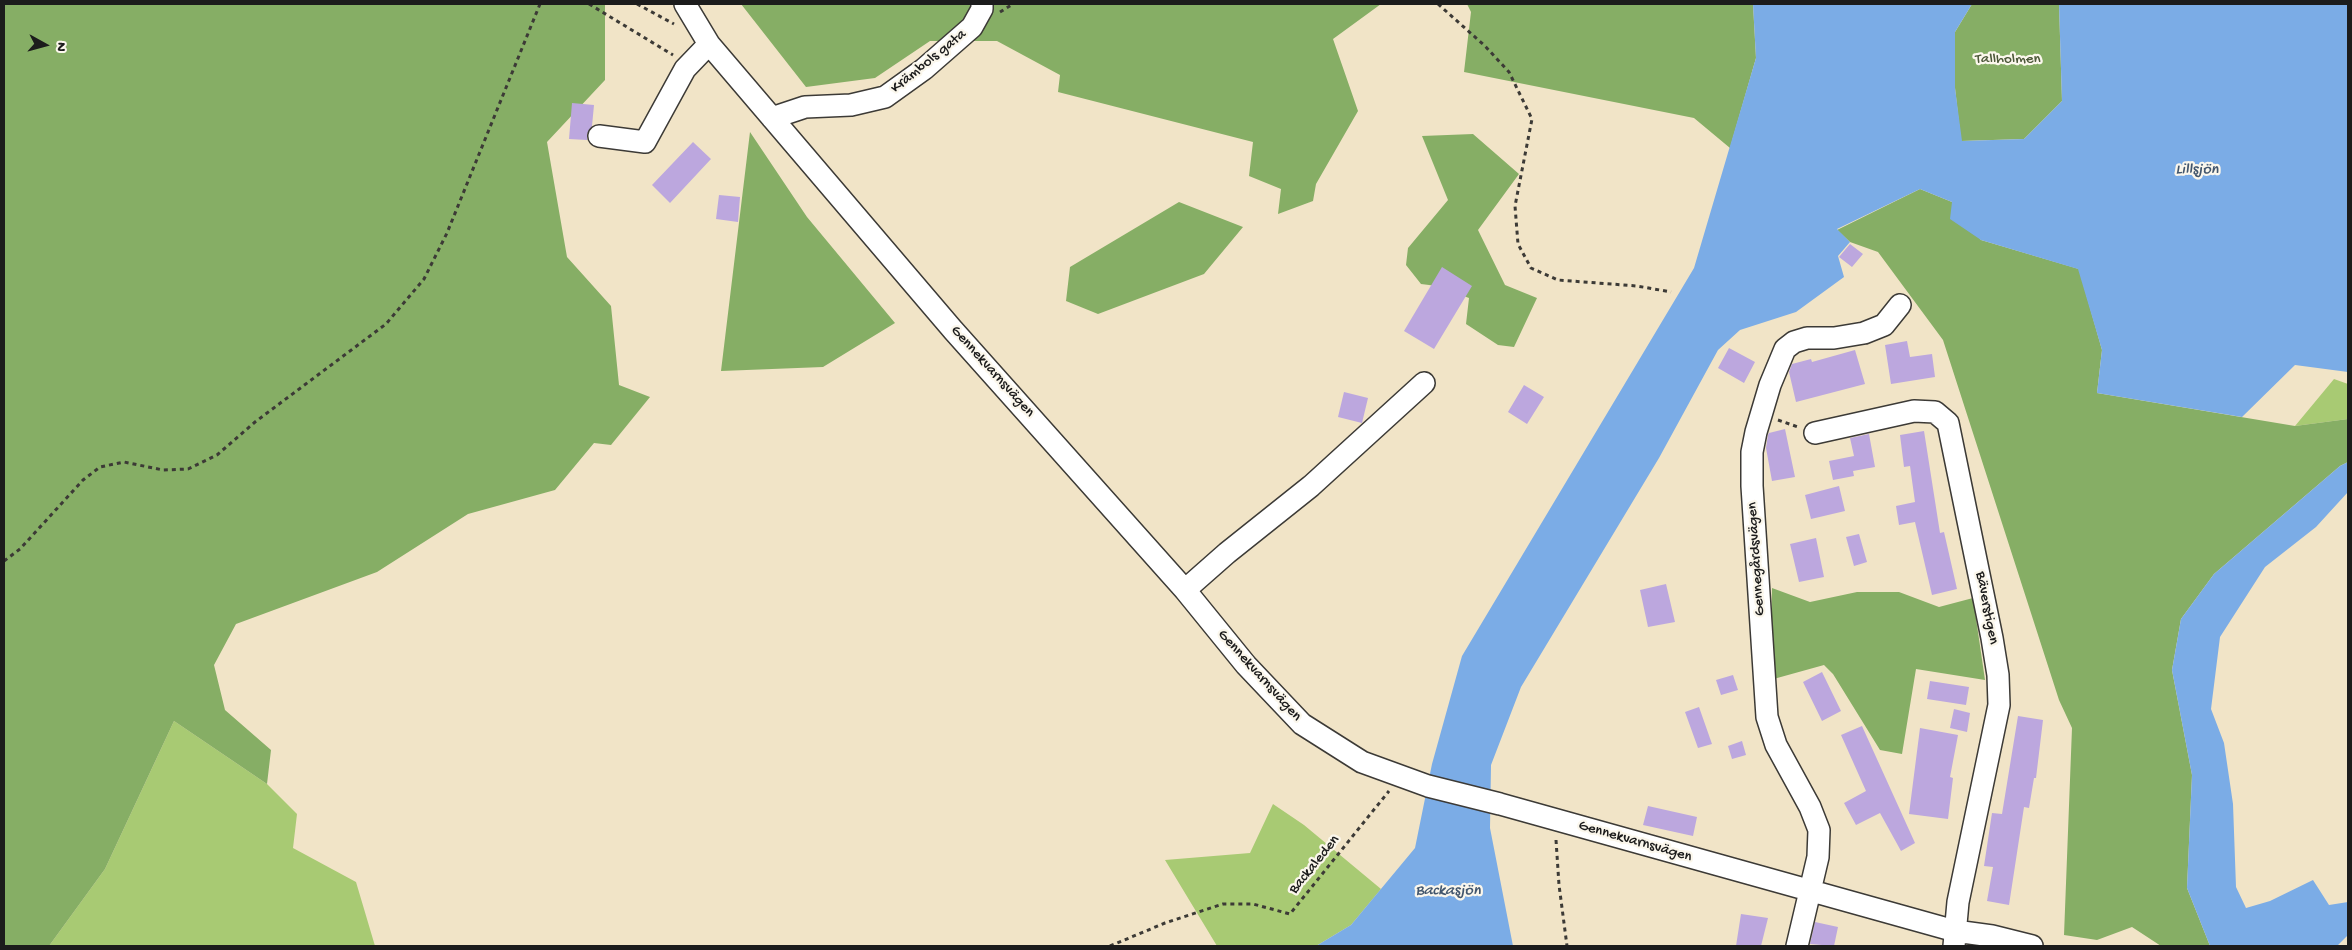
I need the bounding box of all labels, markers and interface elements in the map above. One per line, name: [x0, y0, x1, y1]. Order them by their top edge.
north arrow: [20, 20, 70, 70]
street label: Krämbols gata: [888, 26, 970, 98]
text: N: [51, 41, 69, 52]
park label: Tallholmen: [1975, 51, 2041, 69]
water label: Lillsjön: [2176, 161, 2218, 181]
street label: Gennekvarnsvägen: [946, 322, 1038, 422]
street label: Gennegårdsvägen: [1744, 501, 1770, 617]
street label: Bäverstigen: [1970, 570, 2002, 646]
street label: Gennekvarnsvägen: [1213, 626, 1305, 726]
street label: Gennekvarnsvägen: [1576, 817, 1694, 867]
street label: Backaleden: [1286, 832, 1344, 898]
water label: Backasjön: [1416, 882, 1480, 902]

